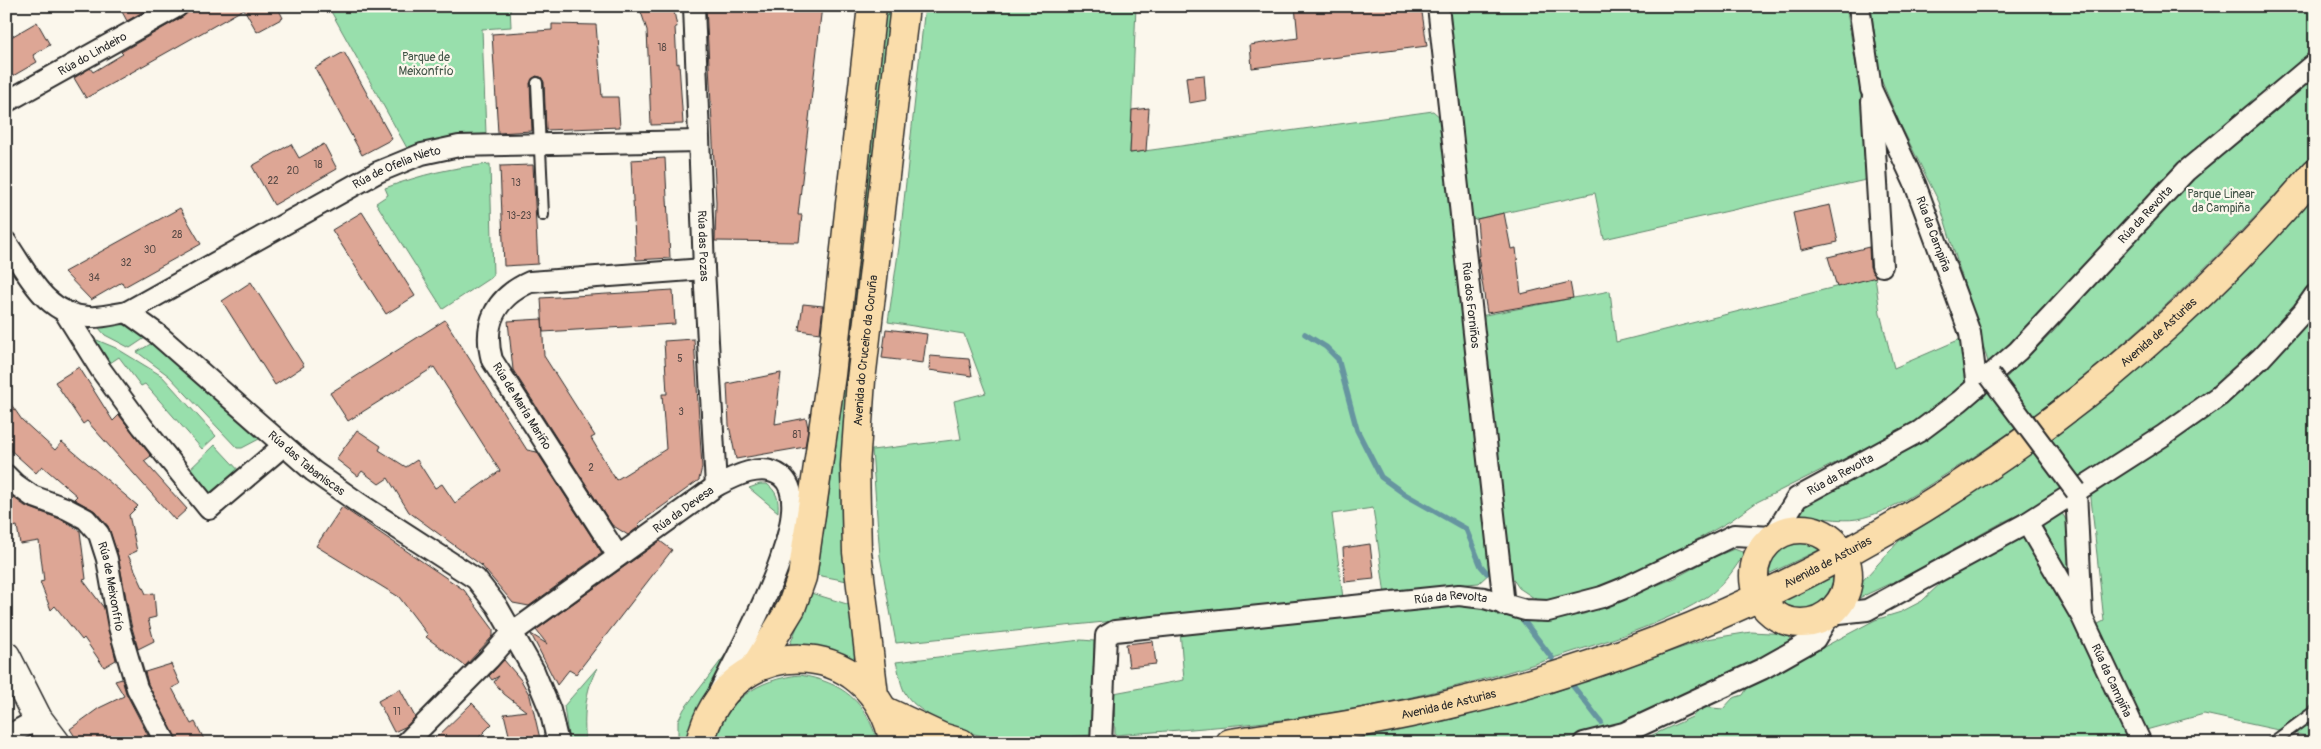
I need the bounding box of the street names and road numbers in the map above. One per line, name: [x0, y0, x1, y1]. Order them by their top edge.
street label: Rúa do Lindeiro: [56, 29, 130, 79]
street label: Rúa de Ofelia Nieto: [350, 143, 443, 193]
street label: Rúa da Revolta: [2115, 183, 2177, 247]
street label: Rúa da Campiña: [1912, 194, 1954, 275]
street label: Rúa das Pozas: [694, 210, 712, 282]
street label: Rúa dos Forniños: [1458, 261, 1483, 350]
street label: Avenida do Cruceiro da Coruña: [851, 274, 881, 427]
street label: Avenida de Asturias: [2118, 294, 2201, 371]
street label: Rúa de María Mariño: [489, 360, 555, 453]
street label: Rúa das Tabaniscas: [265, 428, 348, 500]
street label: Rúa da Revolta: [1805, 451, 1877, 499]
street label: Rúa da Devesa: [650, 483, 717, 537]
street label: Avenida de Asturias: [1781, 533, 1875, 592]
street label: Rúa de Meixonfrío: [94, 540, 127, 634]
street label: Rúa da Revolta: [1413, 588, 1490, 608]
street label: Rúa da Campiña: [2088, 642, 2135, 720]
street label: Avenida de Asturias: [1400, 686, 1498, 723]

